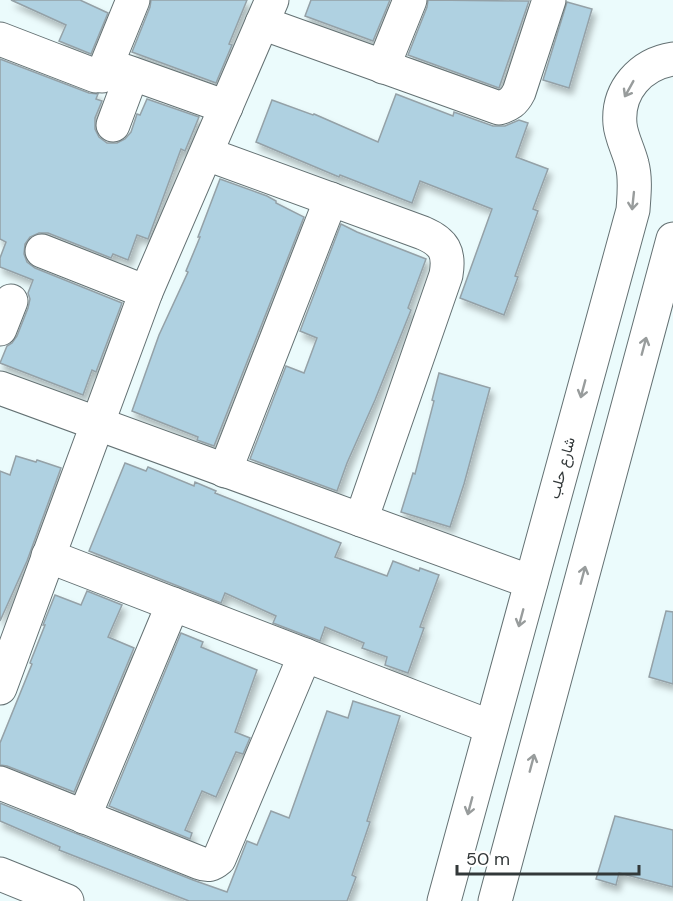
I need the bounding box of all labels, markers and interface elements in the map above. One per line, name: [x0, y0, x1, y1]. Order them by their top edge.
one-way arrow: [623, 80, 635, 97]
one-way arrow: [628, 190, 639, 210]
one-way arrow: [639, 337, 650, 356]
one-way arrow: [577, 379, 589, 398]
street label: شارع حلب: [544, 435, 581, 501]
one-way arrow: [577, 566, 589, 585]
one-way arrow: [515, 608, 526, 627]
one-way arrow: [527, 754, 538, 773]
one-way arrow: [464, 796, 475, 815]
scale bar: [457, 838, 638, 876]
text: 50 m: [466, 847, 510, 871]

